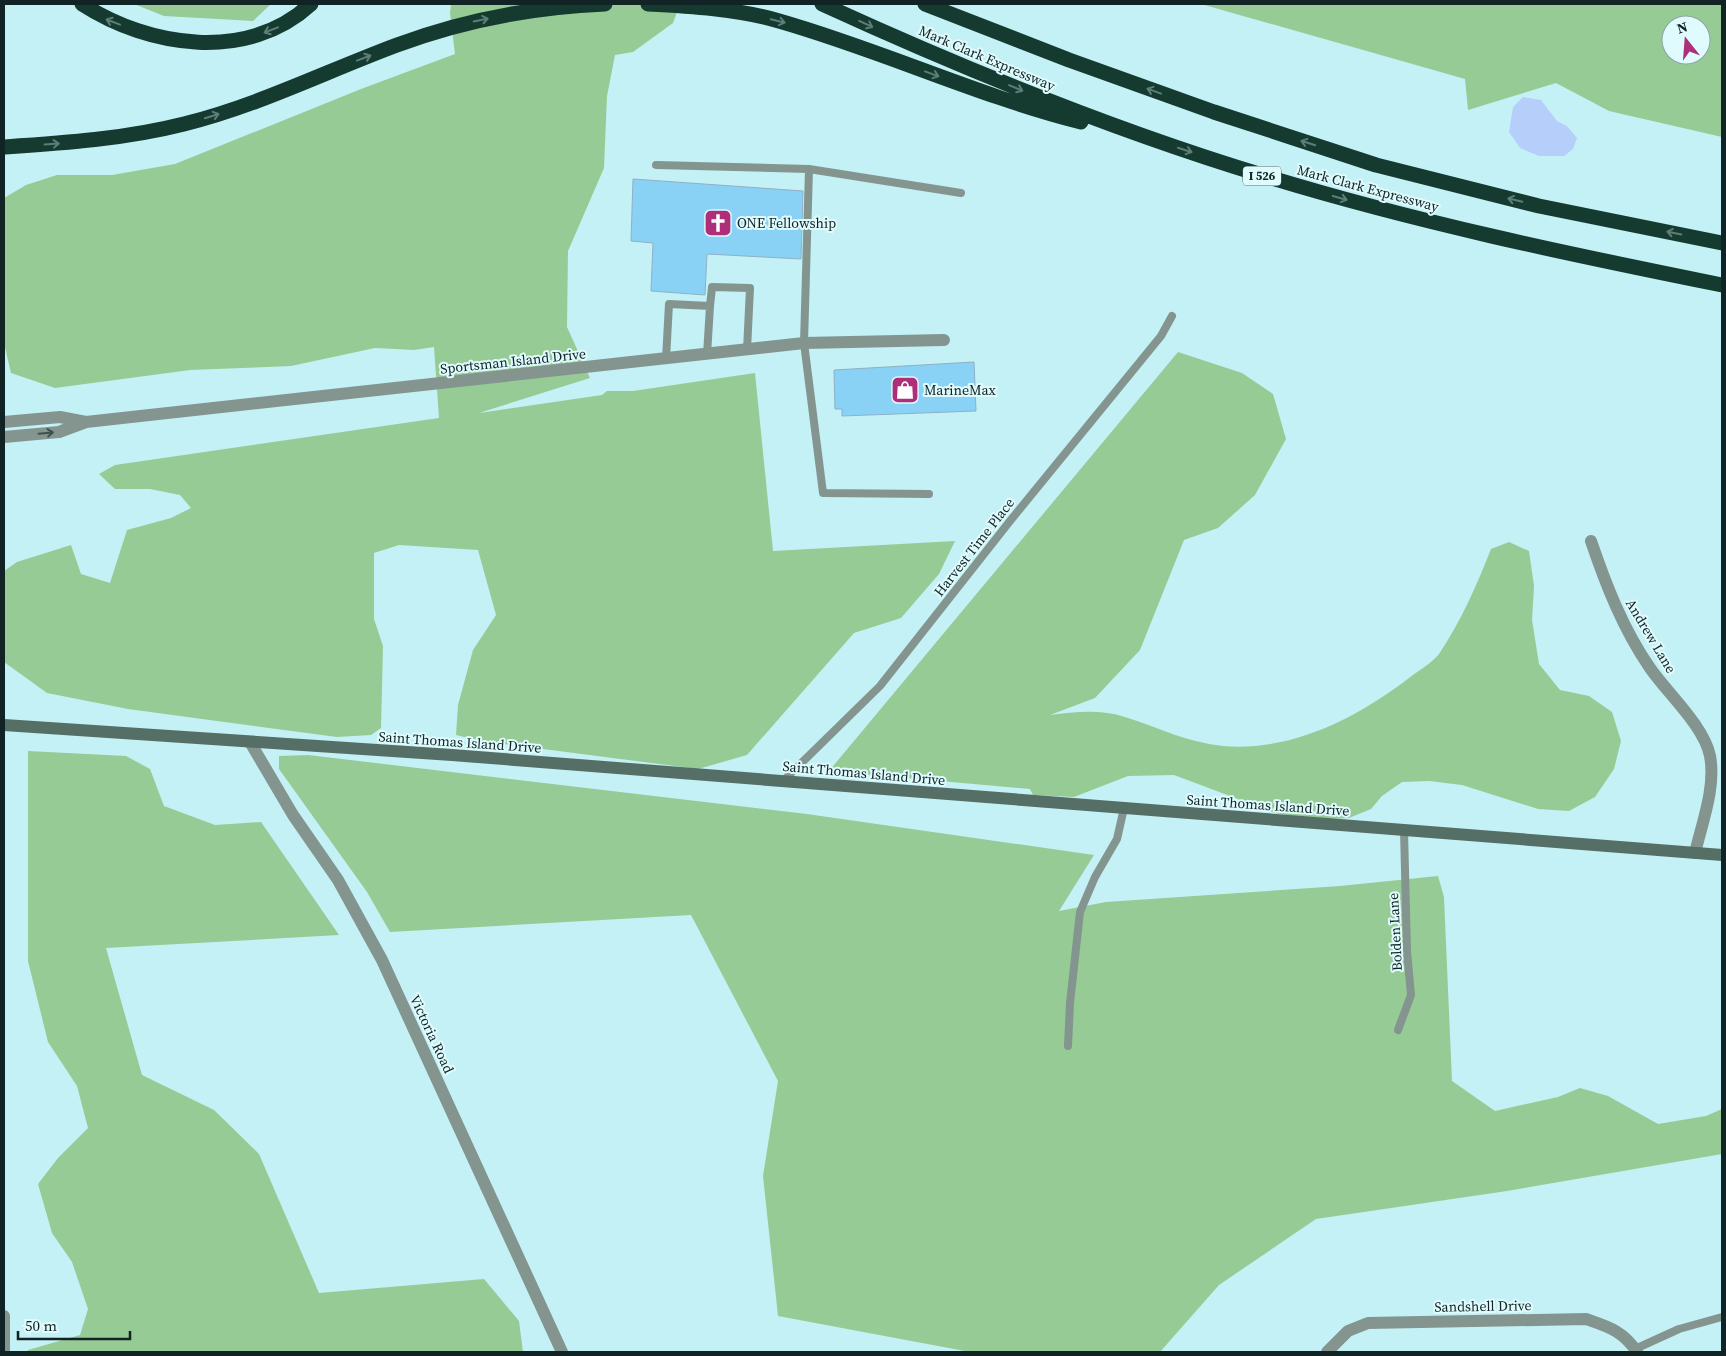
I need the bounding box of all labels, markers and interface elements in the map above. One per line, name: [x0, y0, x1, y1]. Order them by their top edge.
one-way arrow: [473, 15, 489, 24]
north arrow: [1661, 15, 1711, 65]
one-way arrow: [106, 17, 121, 26]
one-way arrow: [770, 17, 786, 26]
text: N: [1674, 17, 1690, 39]
one-way arrow: [858, 20, 873, 29]
street label: Mark Clark Expressway: [916, 20, 1059, 96]
one-way arrow: [264, 26, 279, 35]
one-way arrow: [356, 53, 371, 62]
one-way arrow: [923, 70, 939, 79]
one-way arrow: [1008, 84, 1023, 93]
one-way arrow: [1147, 86, 1163, 95]
one-way arrow: [204, 110, 220, 120]
one-way arrow: [1301, 138, 1317, 147]
one-way arrow: [44, 139, 60, 148]
one-way arrow: [1176, 146, 1192, 156]
street label: Mark Clark Expressway: [1295, 159, 1442, 217]
road number: I 526: [1243, 167, 1281, 186]
one-way arrow: [1332, 193, 1348, 203]
one-way arrow: [1508, 195, 1524, 204]
church icon: ONE Fellowship: [703, 208, 733, 238]
place label: ONE Fellowship: [737, 213, 836, 233]
one-way arrow: [1667, 228, 1683, 238]
street label: Sportsman Island Drive: [439, 343, 587, 379]
shop icon: MarineMax: [890, 375, 920, 405]
place label: MarineMax: [924, 380, 997, 400]
one-way arrow: [37, 428, 53, 438]
street label: Harvest Time Place: [929, 493, 1019, 601]
street label: Andrew Lane: [1621, 595, 1681, 677]
street label: Saint Thomas Island Drive: [378, 726, 542, 758]
street label: Saint Thomas Island Drive: [782, 756, 946, 790]
street label: Saint Thomas Island Drive: [1186, 789, 1350, 821]
street label: Bolden Lane: [1383, 892, 1407, 972]
street label: Victoria Road: [405, 991, 459, 1077]
street label: Sandshell Drive: [1434, 1295, 1532, 1317]
scale bar: [18, 1308, 130, 1340]
text: 50 m: [25, 1315, 57, 1336]

